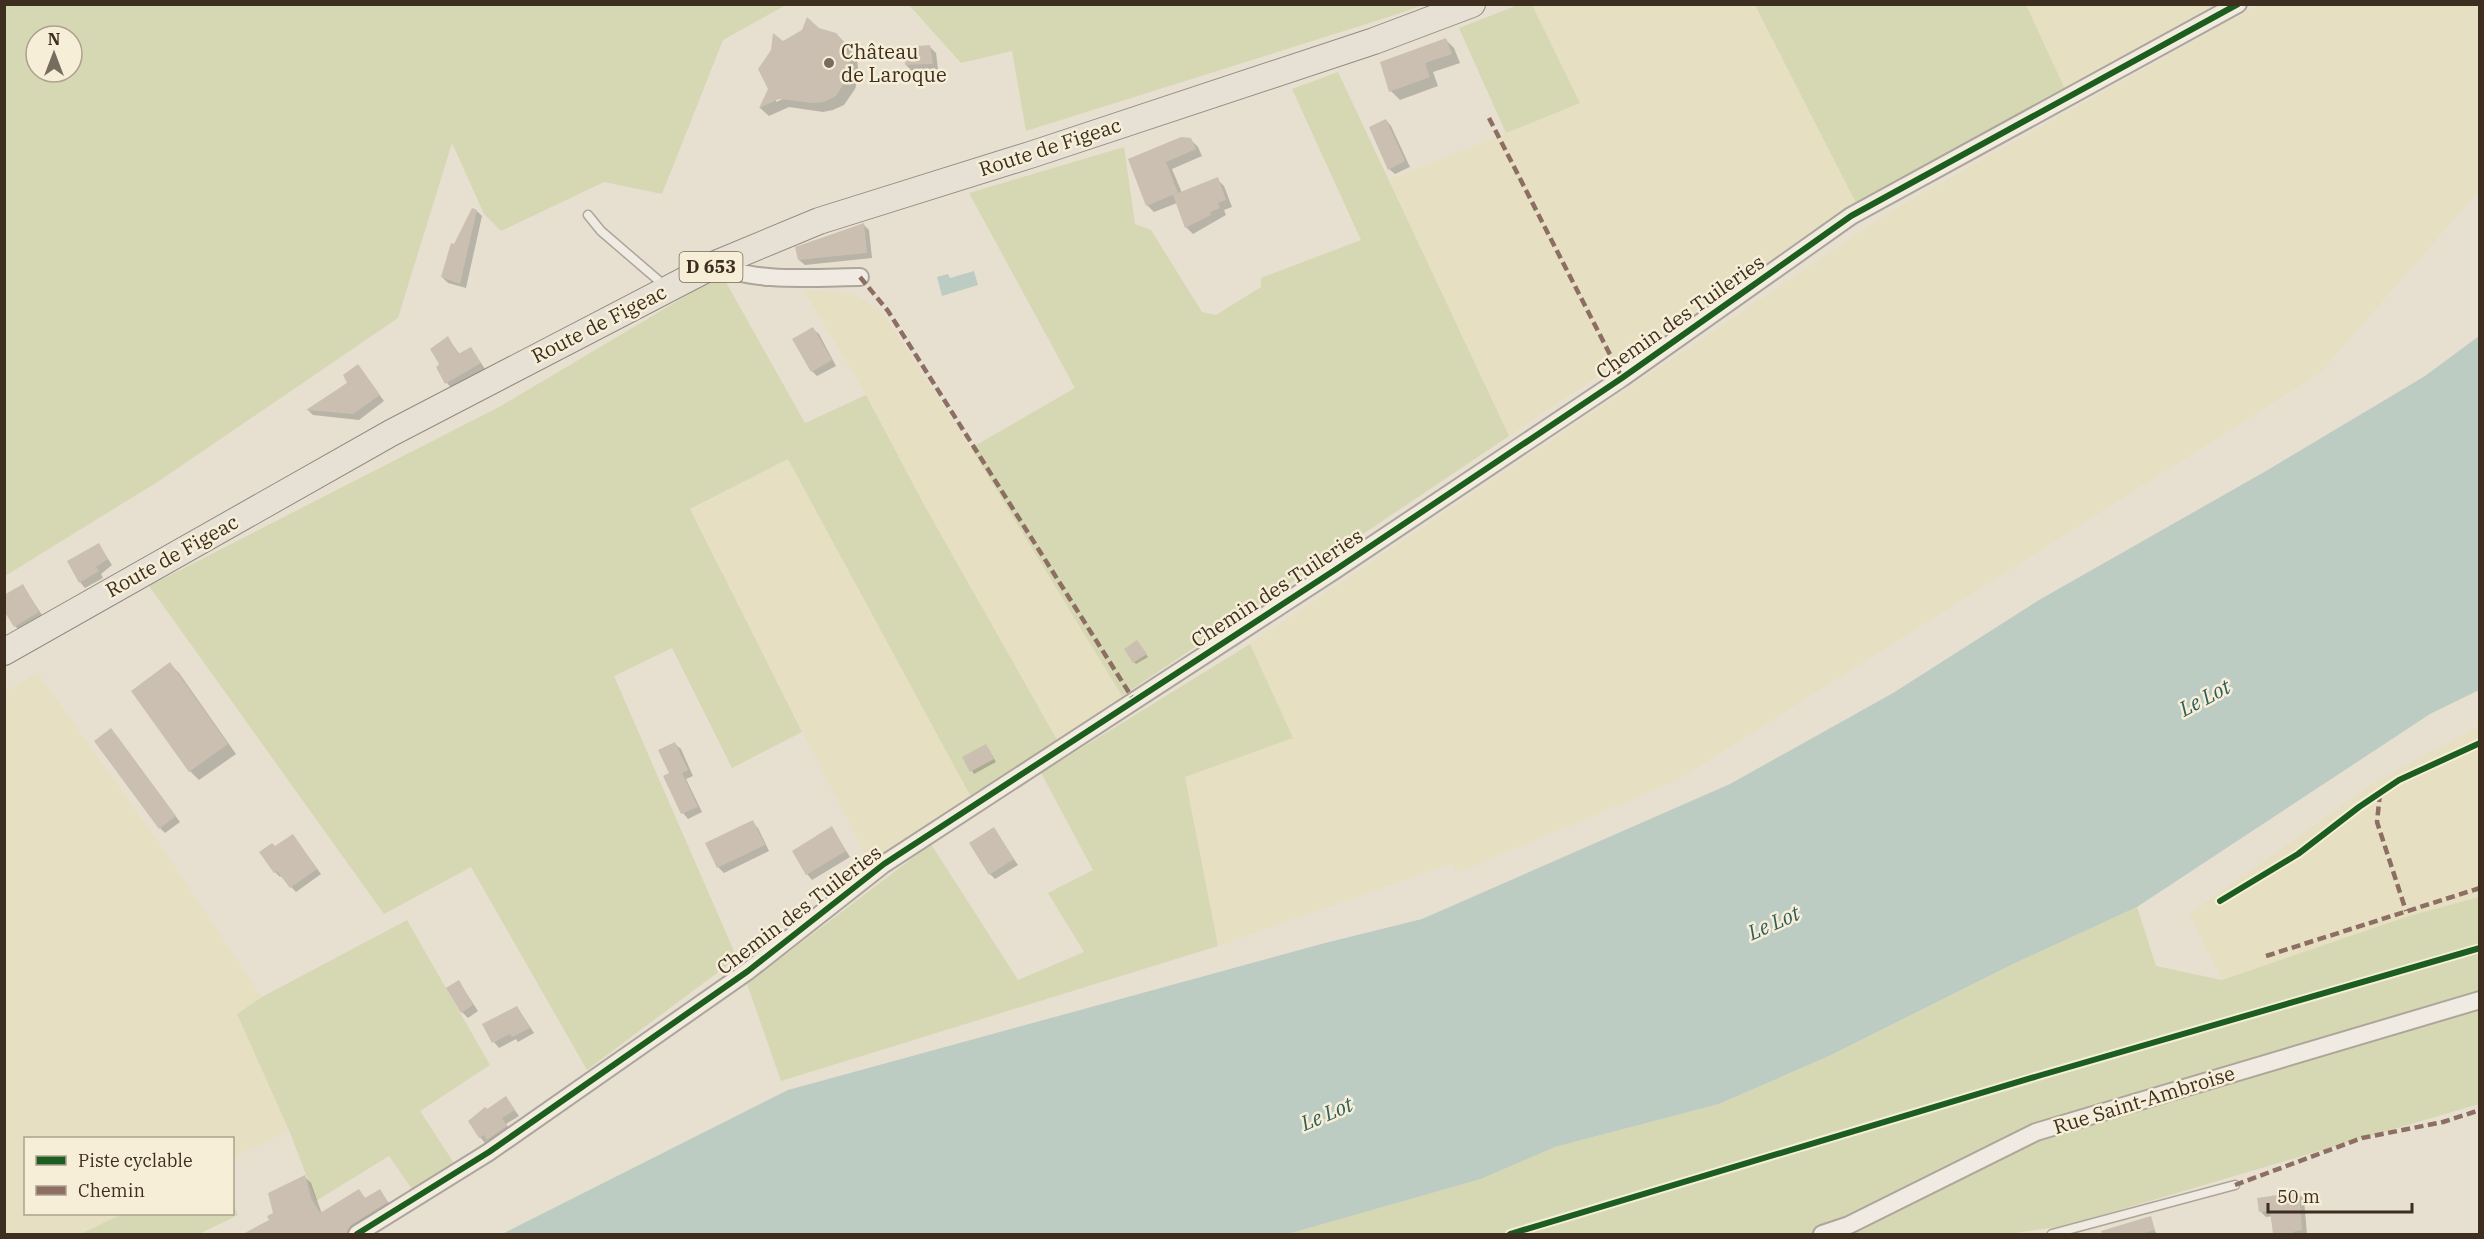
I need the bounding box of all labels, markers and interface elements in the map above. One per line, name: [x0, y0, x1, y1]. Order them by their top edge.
north arrow: [24, 24, 84, 84]
text: N: [48, 29, 60, 49]
place label: Château de Laroque: [841, 38, 947, 88]
marker: Château de Laroque: [822, 56, 836, 70]
street label: Route de Figeac: [975, 111, 1124, 182]
street label: Chemin des Tuileries: [1590, 248, 1769, 385]
road number: D 653: [680, 252, 742, 282]
street label: Route de Figeac: [527, 278, 671, 369]
street label: Route de Figeac: [100, 508, 243, 603]
street label: Chemin des Tuileries: [1186, 522, 1368, 653]
water label: Le Lot: [2173, 672, 2236, 723]
street label: Chemin des Tuileries: [711, 839, 887, 981]
water label: Le Lot: [1742, 898, 1805, 946]
street label: Rue Saint-Ambroise: [2050, 1059, 2238, 1140]
water label: Le Lot: [1295, 1089, 1358, 1137]
legend: [24, 1137, 234, 1215]
text: Piste cyclable: [78, 1149, 193, 1172]
scale bar: [2268, 1176, 2412, 1214]
text: Chemin: [78, 1179, 145, 1202]
text: 50 m: [2277, 1185, 2320, 1208]

